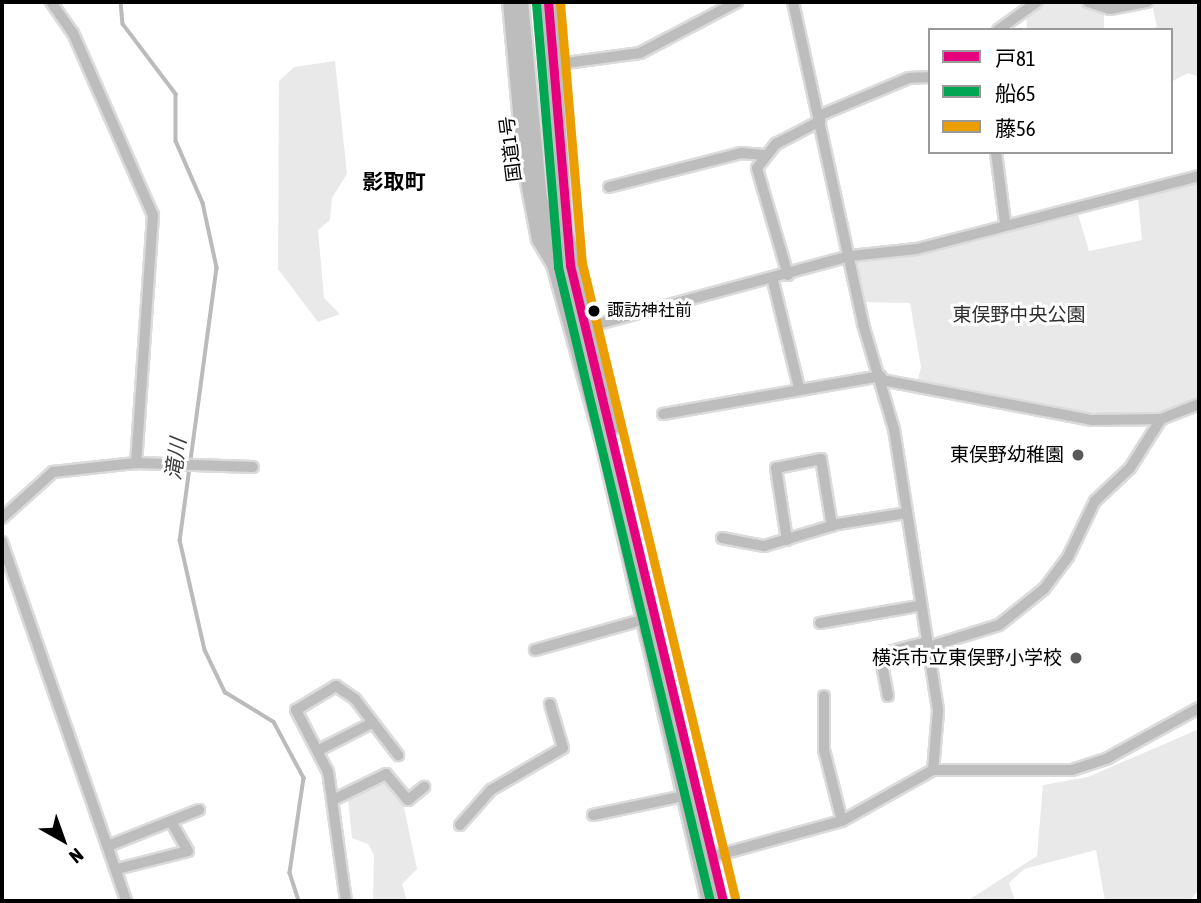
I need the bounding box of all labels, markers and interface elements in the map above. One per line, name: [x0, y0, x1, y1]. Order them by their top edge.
legend: [928, 28, 1173, 154]
text: 戸81: [995, 46, 1036, 70]
text: 船65: [995, 81, 1036, 105]
street label: 国道1号: [496, 115, 526, 183]
text: 藤56: [995, 116, 1036, 140]
district label: 影取町: [363, 168, 425, 194]
place label: 諏訪神社前: [607, 301, 692, 321]
marker: 諏訪神社前: [587, 304, 601, 318]
park label: 東俣野中央公園: [953, 304, 1085, 326]
water label: 滝川: [160, 436, 190, 482]
place label: 東俣野幼稚園: [950, 444, 1064, 466]
marker: 東俣野幼稚園: [1070, 447, 1086, 463]
place label: 横浜市立東俣野小学校: [872, 647, 1062, 669]
marker: 横浜市立東俣野小学校: [1068, 650, 1084, 666]
north arrow: [28, 805, 98, 875]
text: N: [65, 844, 88, 868]

